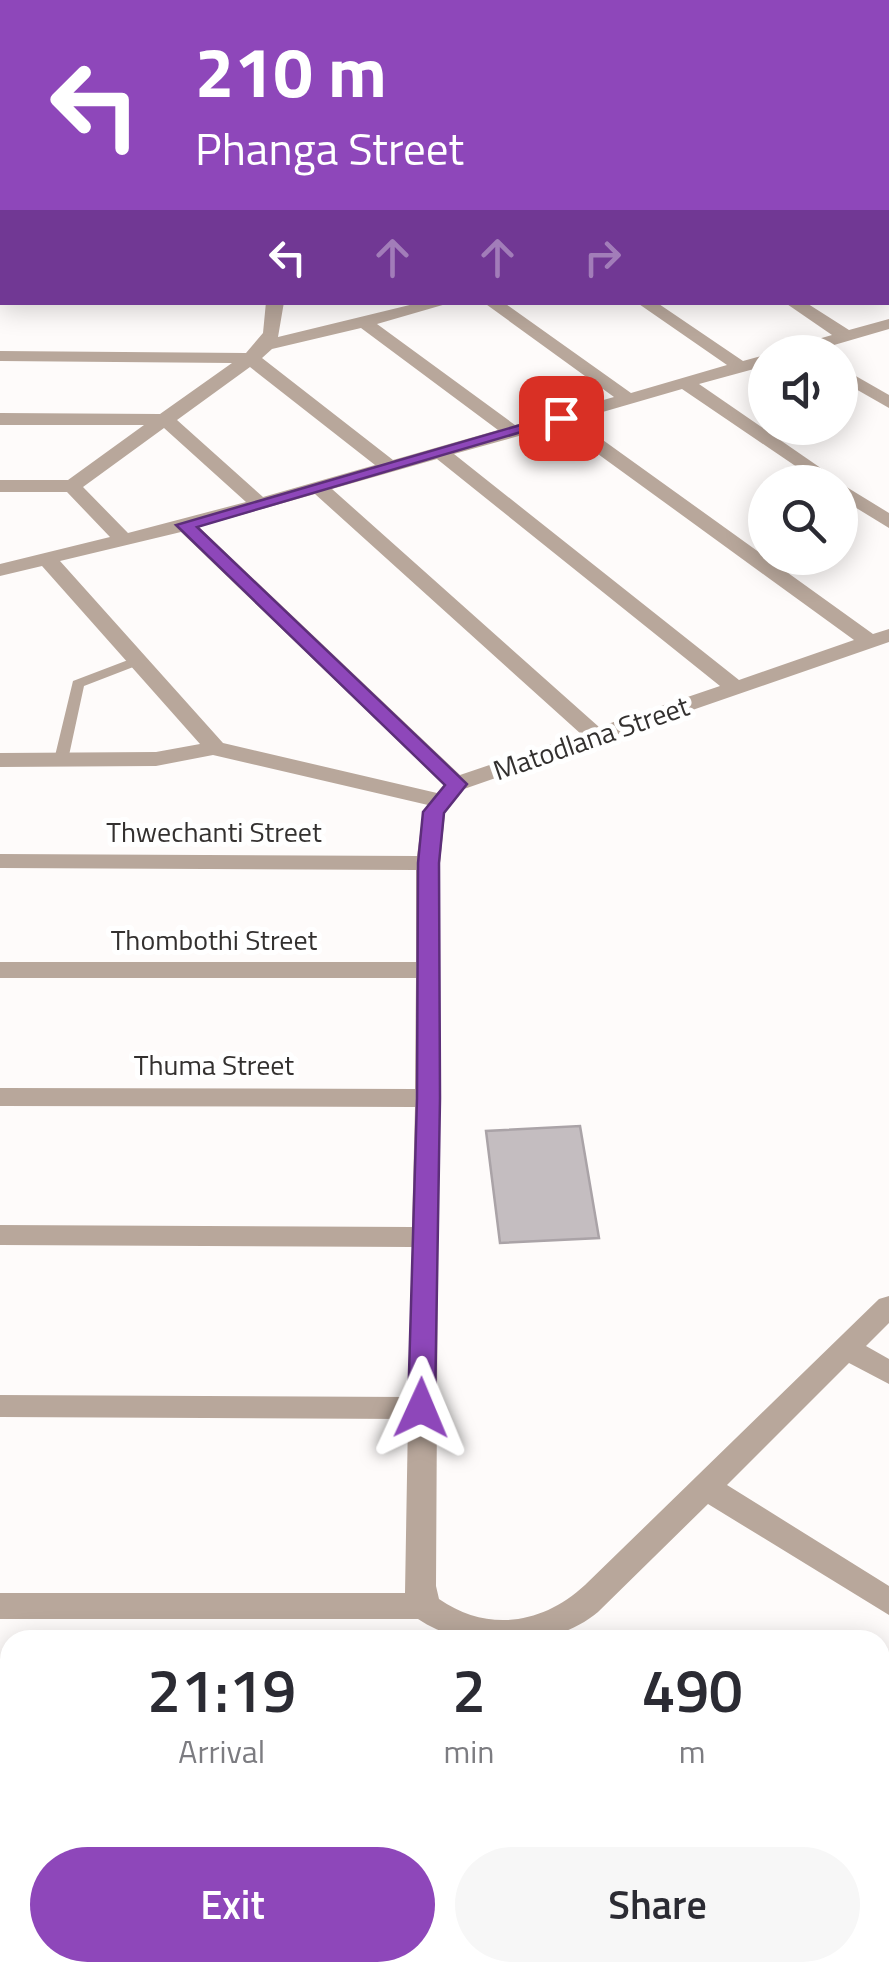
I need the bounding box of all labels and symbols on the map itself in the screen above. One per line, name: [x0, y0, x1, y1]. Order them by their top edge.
pin: [519, 376, 604, 461]
street label: Matodlana Street: [487, 684, 695, 791]
street label: Thwechanti Street: [106, 810, 322, 853]
street label: Thombothi Street: [111, 918, 318, 961]
street label: Thuma Street: [134, 1043, 294, 1086]
position arrow: [369, 1356, 473, 1460]

